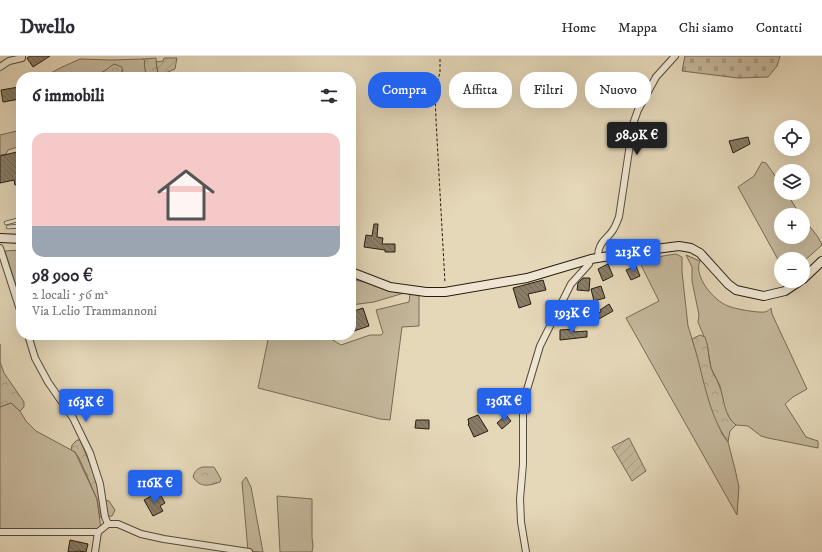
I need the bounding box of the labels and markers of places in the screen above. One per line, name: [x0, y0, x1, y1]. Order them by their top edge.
pin: 98.9K €: [600, 122, 674, 156]
pin: 213K €: [600, 239, 666, 273]
pin: 193K €: [539, 300, 605, 334]
pin: 136K €: [471, 388, 537, 422]
pin: 163K €: [53, 389, 119, 423]
pin: 116K €: [122, 470, 188, 504]

